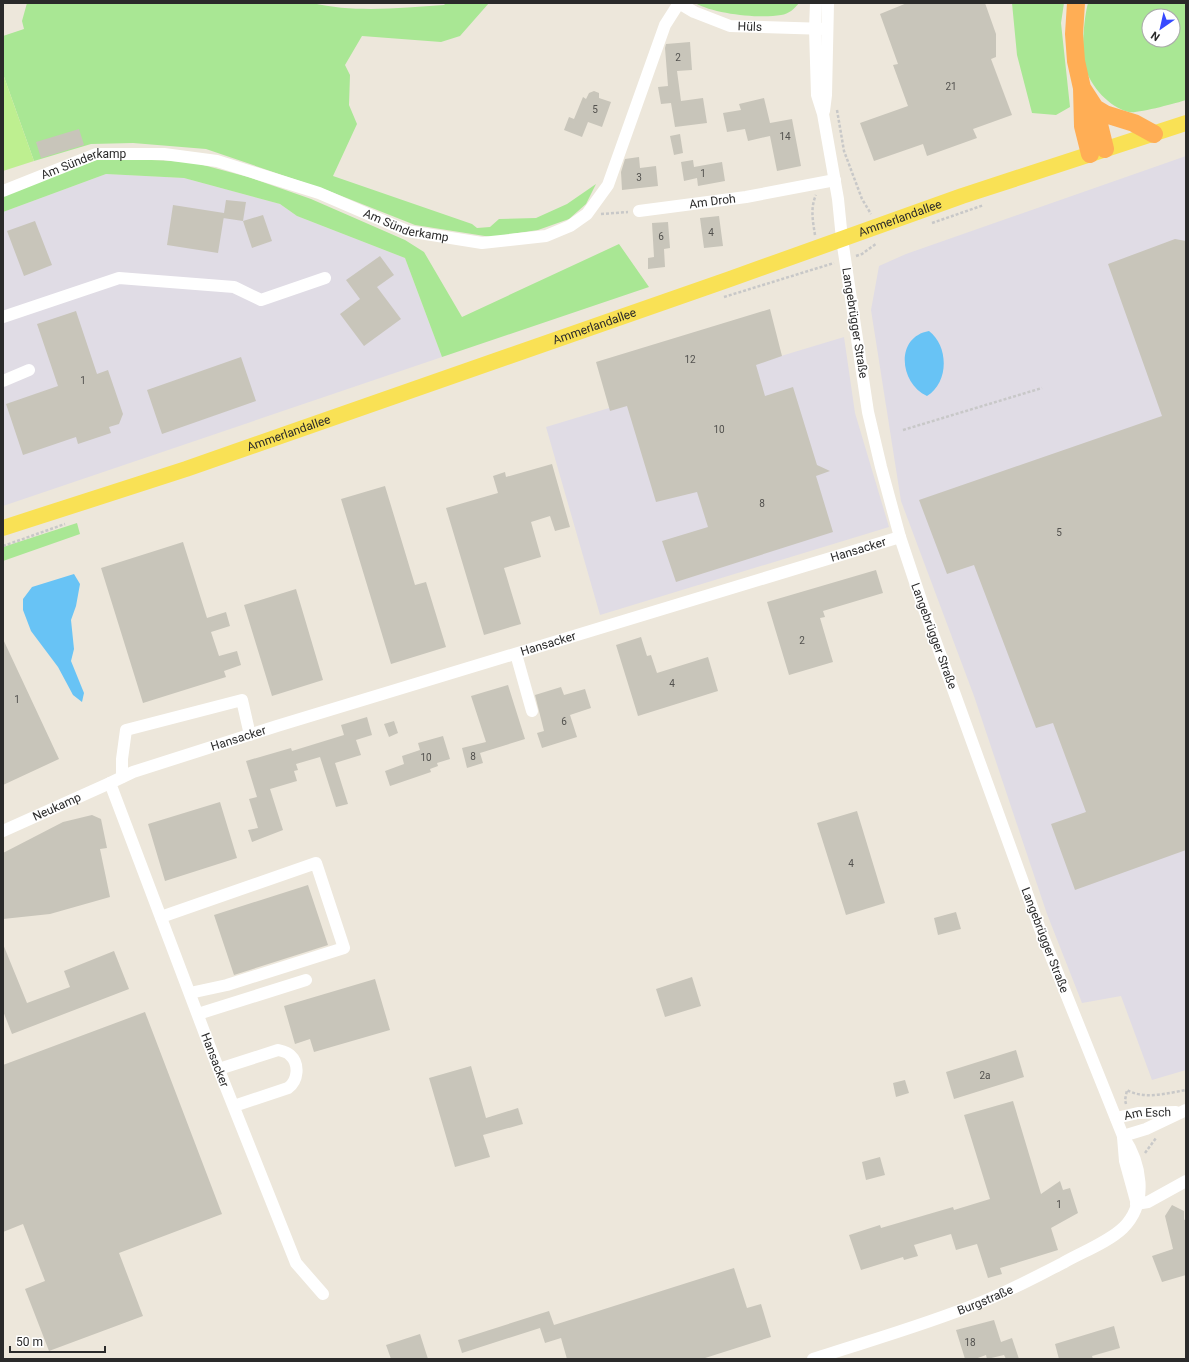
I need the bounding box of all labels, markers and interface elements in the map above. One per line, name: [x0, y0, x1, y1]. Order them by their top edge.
north arrow: [1141, 8, 1181, 48]
street label: Hüls: [738, 19, 762, 34]
text: N: [1149, 28, 1163, 43]
house number: 2: [675, 52, 681, 63]
house number: 21: [945, 81, 957, 92]
house number: 5: [592, 104, 598, 115]
house number: 14: [779, 131, 791, 142]
street label: Am Sünderkamp: [39, 147, 127, 182]
house number: 1: [700, 168, 706, 179]
house number: 3: [636, 172, 642, 183]
street label: Am Droh: [688, 191, 736, 211]
street label: Ammerlandallee: [856, 197, 943, 240]
street label: Am Sünderkamp: [361, 206, 450, 245]
house number: 4: [708, 227, 714, 238]
house number: 6: [658, 231, 664, 242]
street label: Langebrügger Straße: [839, 267, 871, 379]
street label: Ammerlandallee: [551, 305, 638, 347]
house number: 12: [684, 354, 696, 365]
house number: 1: [80, 375, 86, 386]
street label: Ammerlandallee: [245, 412, 332, 454]
house number: 10: [713, 424, 725, 435]
house number: 8: [759, 498, 765, 509]
house number: 5: [1056, 527, 1062, 538]
street label: Hansacker: [829, 535, 888, 565]
street label: Langebrügger Straße: [908, 581, 960, 691]
street label: Hansacker: [519, 629, 578, 659]
house number: 2: [799, 635, 805, 646]
house number: 4: [669, 678, 675, 689]
house number: 1: [14, 694, 20, 705]
house number: 6: [561, 716, 567, 727]
street label: Hansacker: [209, 723, 268, 754]
house number: 8: [470, 751, 476, 762]
house number: 10: [420, 752, 432, 763]
street label: Neukamp: [30, 790, 83, 824]
house number: 4: [848, 858, 854, 869]
street label: Langebrügger Straße: [1018, 885, 1072, 995]
street label: Hansacker: [198, 1031, 232, 1089]
house number: 2a: [979, 1070, 991, 1081]
street label: Am Esch: [1123, 1105, 1171, 1123]
house number: 1: [1056, 1199, 1062, 1210]
street label: Burgstraße: [955, 1282, 1015, 1318]
scale bar: [10, 1328, 105, 1354]
text: 50 m: [16, 1335, 43, 1349]
house number: 18: [964, 1337, 976, 1348]

